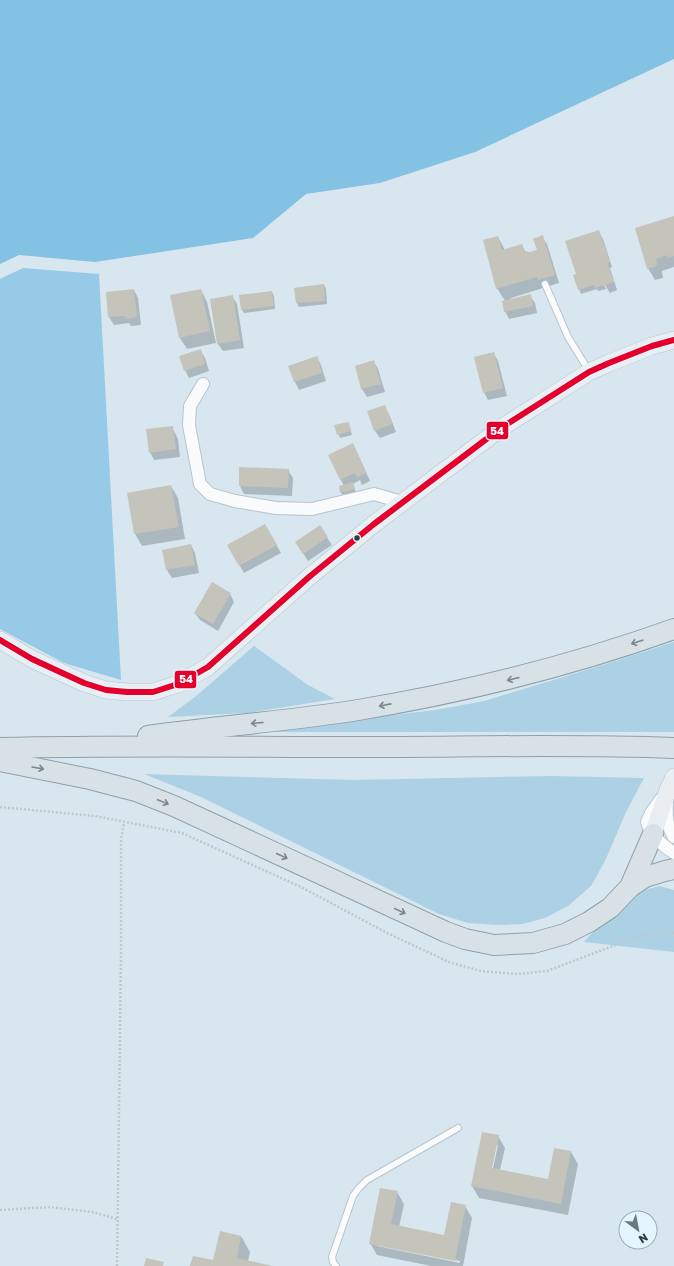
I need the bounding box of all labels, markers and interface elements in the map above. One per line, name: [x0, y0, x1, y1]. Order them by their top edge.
line badge: 54: [486, 421, 509, 440]
text: 54: [490, 424, 504, 437]
unlabelled marker: [352, 533, 362, 543]
one-way arrow: [631, 639, 644, 646]
line badge: 54: [174, 670, 197, 689]
text: 54: [179, 672, 193, 685]
one-way arrow: [506, 675, 519, 683]
one-way arrow: [379, 701, 392, 709]
one-way arrow: [251, 720, 264, 727]
one-way arrow: [31, 764, 44, 772]
one-way arrow: [157, 799, 169, 807]
one-way arrow: [275, 853, 287, 860]
one-way arrow: [393, 908, 405, 915]
north arrow: [618, 1210, 658, 1250]
text: N: [637, 1231, 651, 1247]

